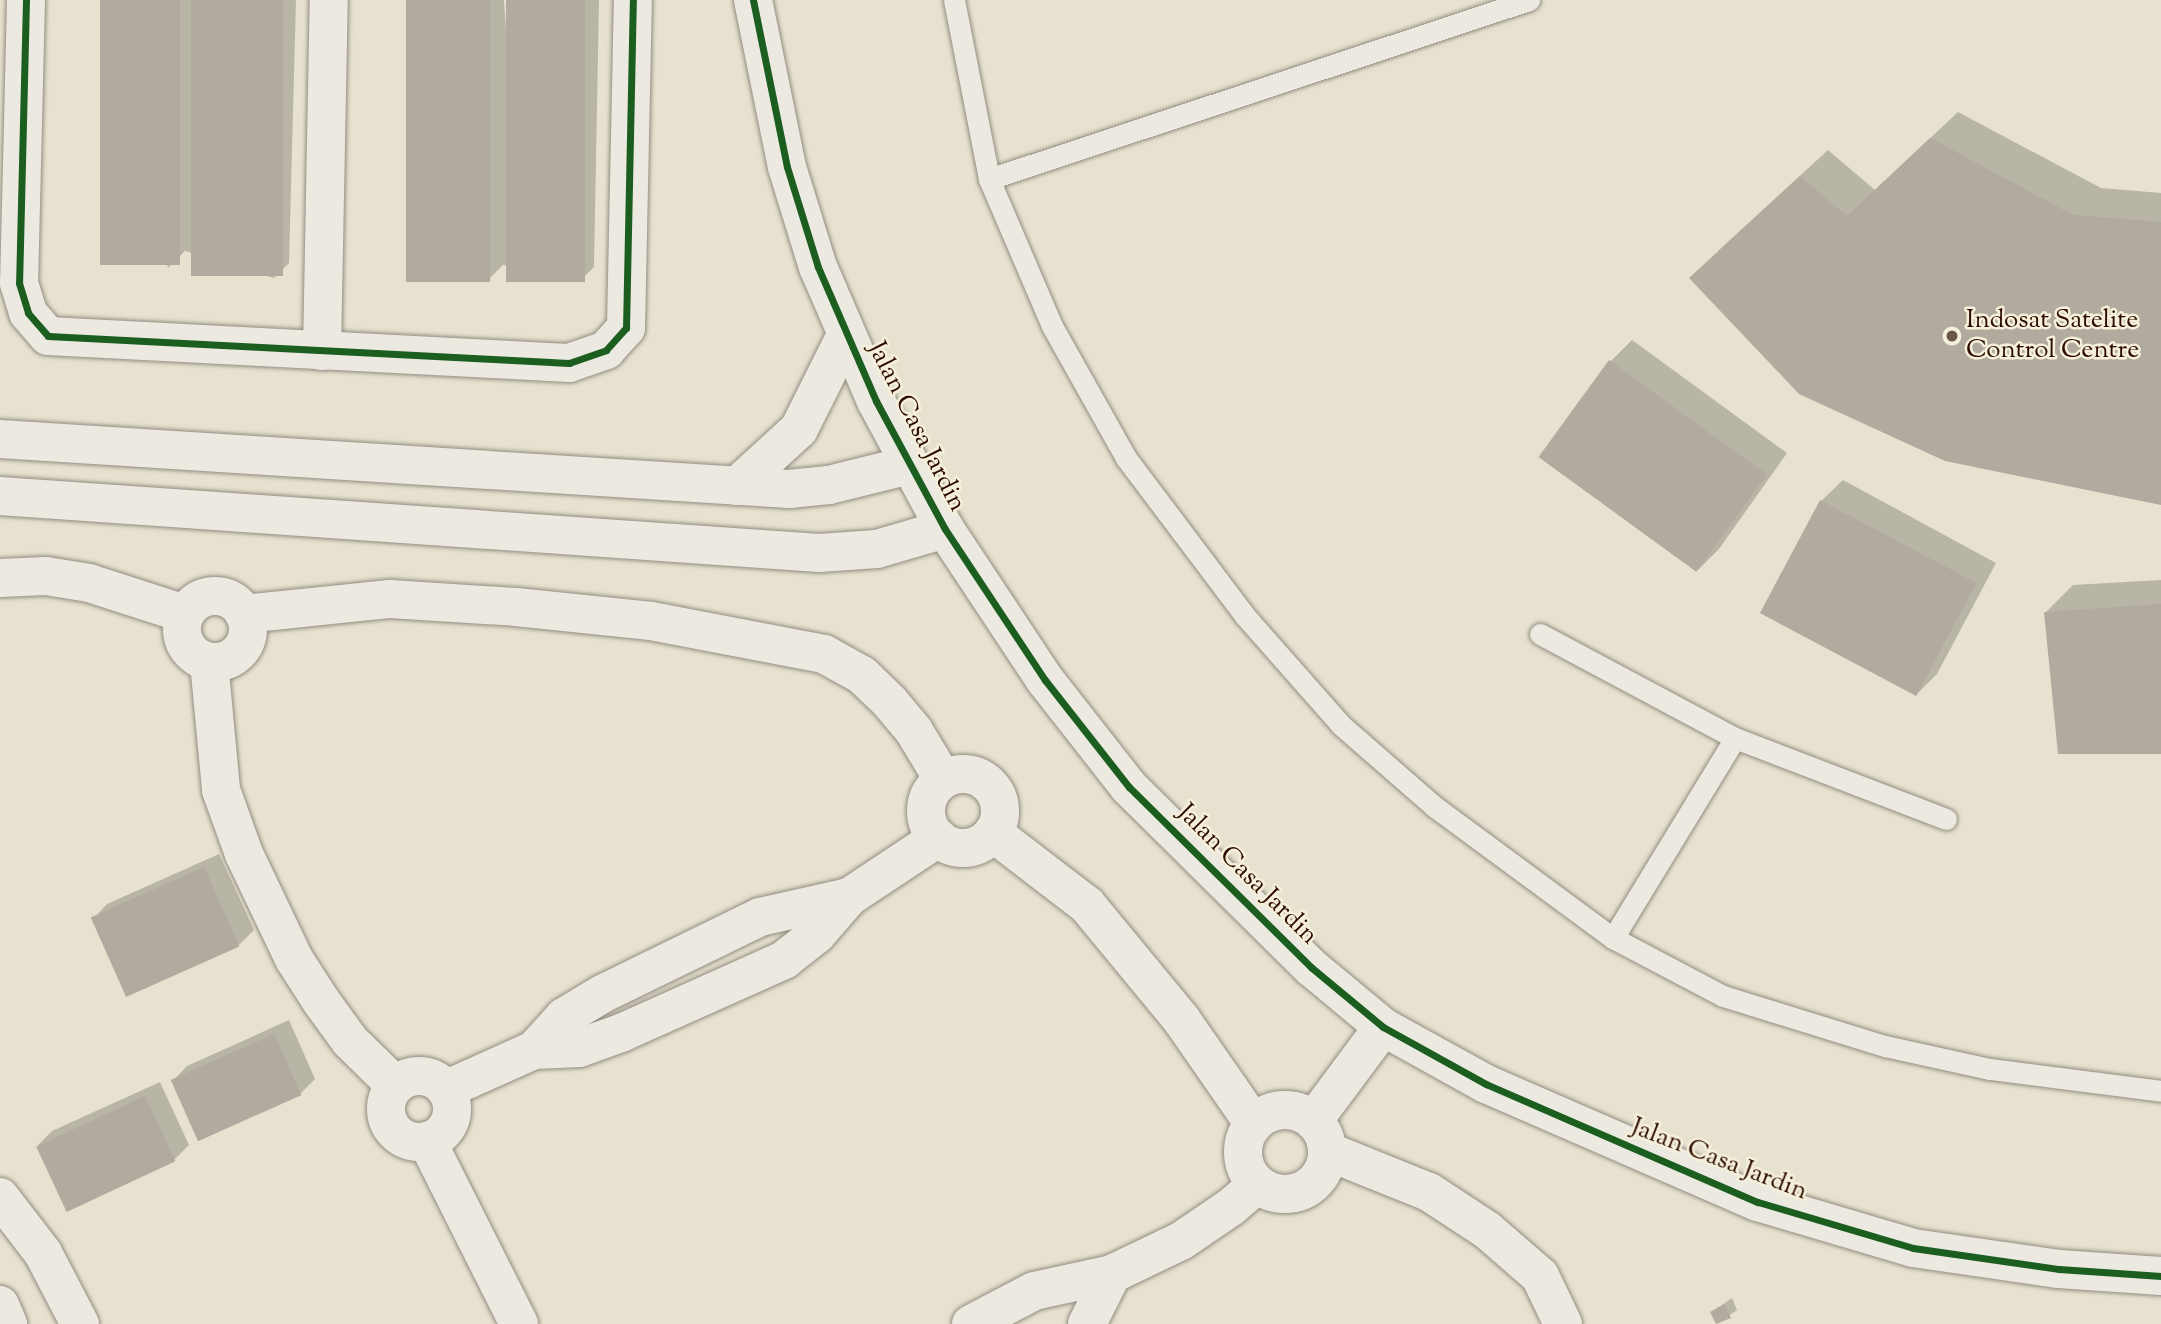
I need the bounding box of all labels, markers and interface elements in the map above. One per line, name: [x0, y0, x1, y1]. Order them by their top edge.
place label: Indosat Satelite Control Centre: [1966, 305, 2139, 366]
marker: Indosat Satelite Control Centre: [1944, 328, 1960, 344]
street label: Jalan Casa Jardin: [860, 337, 972, 517]
street label: Jalan Casa Jardin: [1170, 798, 1324, 952]
street label: Jalan Casa Jardin: [1626, 1112, 1812, 1208]

